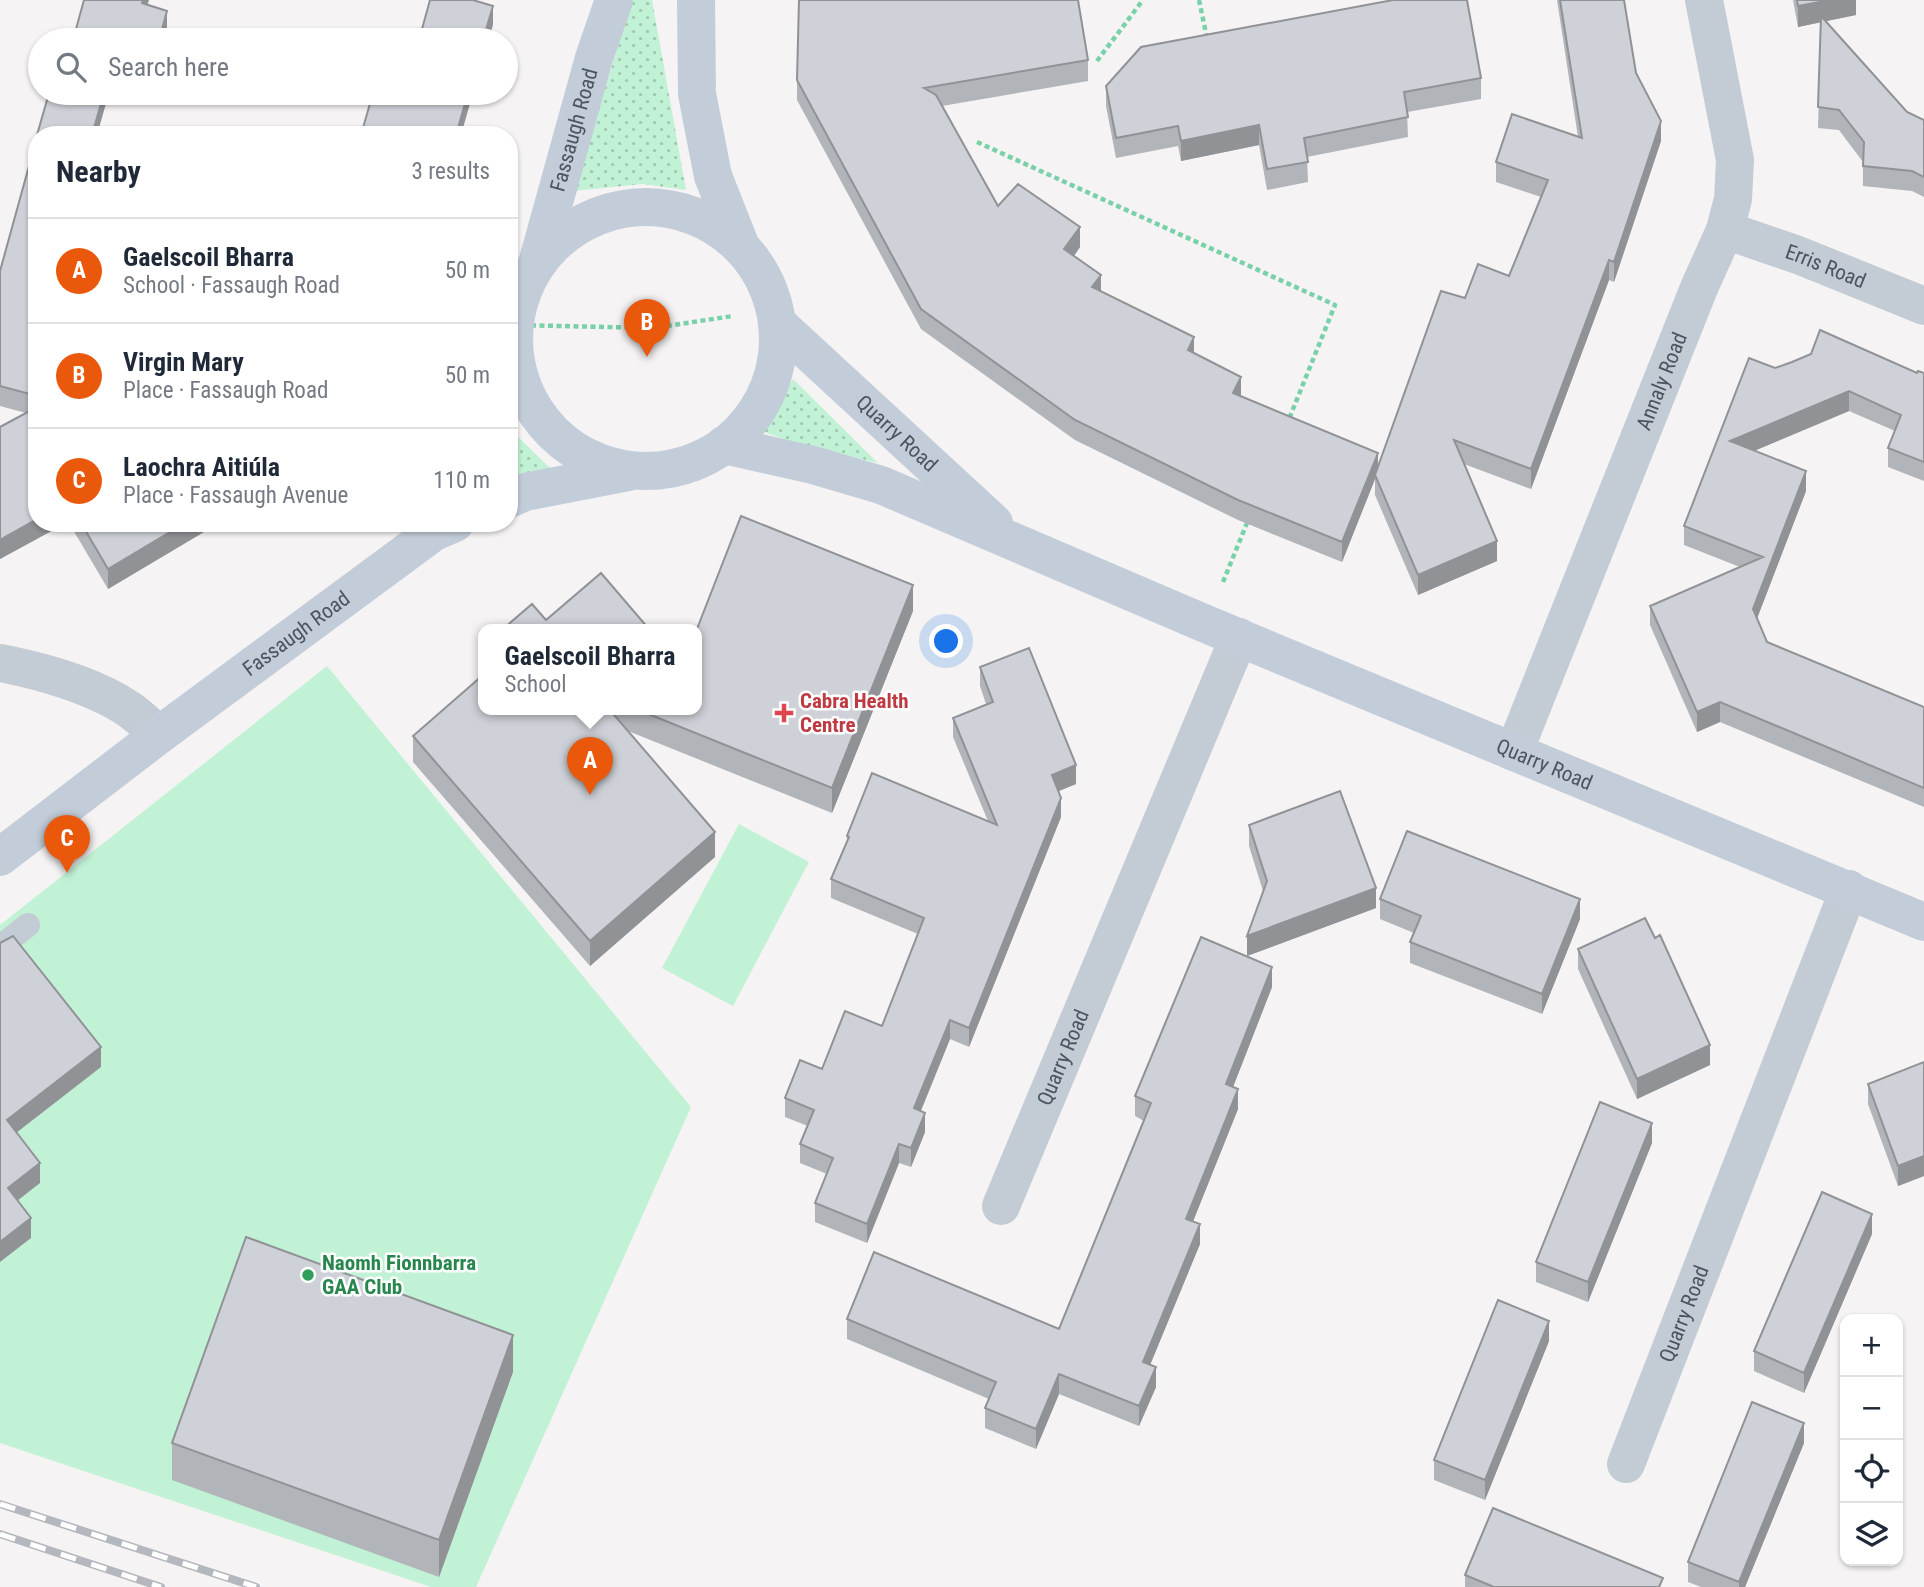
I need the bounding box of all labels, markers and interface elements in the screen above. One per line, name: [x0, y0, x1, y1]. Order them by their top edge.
search box: [28, 28, 518, 105]
icon: search: [52, 48, 90, 86]
text: Search here: [108, 52, 229, 82]
street label: Fassaugh Road: [546, 66, 603, 194]
text: Nearby: [56, 154, 141, 189]
text: 3 results: [412, 158, 490, 185]
street label: Erris Road: [1782, 240, 1869, 293]
text: Gaelscoil Bharra: [123, 242, 294, 272]
text: A: [72, 257, 86, 284]
text: 50 m: [445, 257, 490, 284]
text: School · Fassaugh Road: [123, 272, 340, 299]
pin: B: [624, 299, 670, 357]
street label: Annaly Road: [1632, 329, 1692, 434]
text: Virgin Mary: [123, 347, 244, 377]
text: B: [73, 362, 85, 389]
text: 50 m: [445, 362, 490, 389]
text: Place · Fassaugh Road: [123, 377, 328, 404]
street label: Quarry Road: [851, 390, 942, 477]
text: Laochra Aitiúla: [123, 452, 280, 482]
text: C: [72, 467, 86, 494]
text: 110 m: [433, 467, 490, 494]
text: Place · Fassaugh Avenue: [123, 482, 348, 509]
street label: Fassaugh Road: [238, 586, 354, 681]
popup: [478, 624, 702, 715]
your location: [929, 624, 963, 658]
text: Gaelscoil Bharra: [505, 641, 675, 671]
text: School: [505, 671, 567, 698]
place label: Cabra Health Centre: [800, 689, 909, 737]
marker: Cabra Health Centre: [774, 703, 794, 723]
street label: Quarry Road: [1493, 734, 1596, 795]
pin: A: [567, 737, 613, 795]
pin: C: [44, 815, 90, 873]
street label: Quarry Road: [1032, 1006, 1094, 1109]
place label: Naomh Fionnbarra GAA Club: [322, 1251, 476, 1299]
street label: Quarry Road: [1655, 1262, 1714, 1366]
marker: Naomh Fionnbarra GAA Club: [300, 1267, 316, 1283]
map controls: [1840, 1314, 1903, 1566]
button: +: [1840, 1314, 1903, 1377]
button: −: [1840, 1377, 1903, 1440]
button: locate: [1840, 1440, 1903, 1503]
button: layers: [1840, 1503, 1903, 1566]

